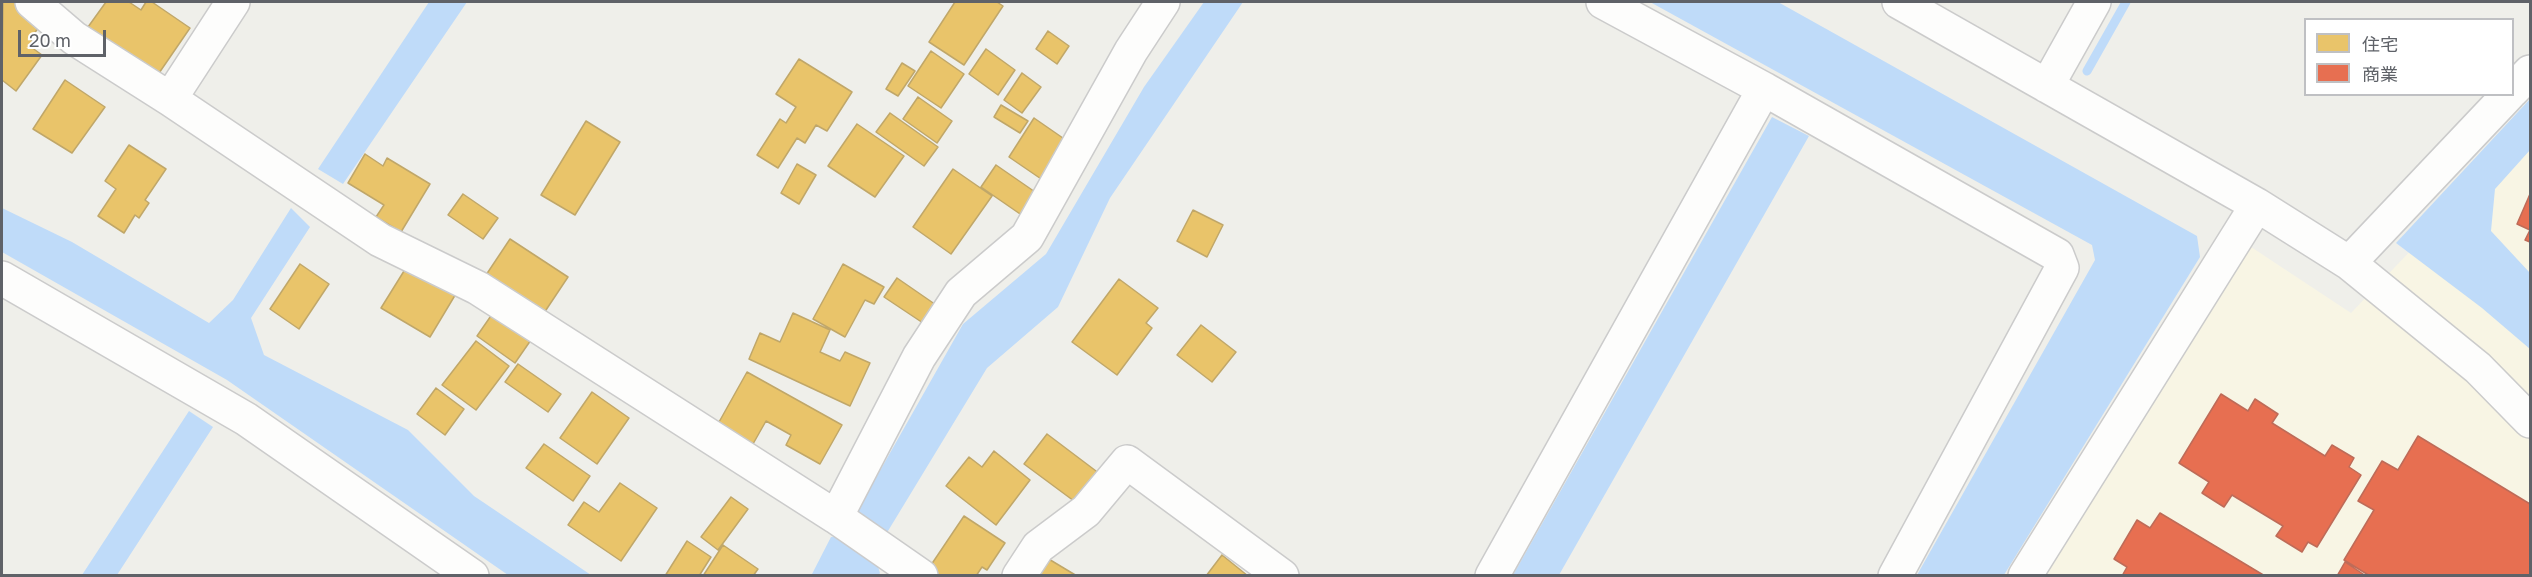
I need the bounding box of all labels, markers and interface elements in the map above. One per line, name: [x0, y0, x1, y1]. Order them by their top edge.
scale bar: [21, 18, 110, 56]
legend: [2304, 18, 2514, 96]
text: 20 m: [29, 29, 71, 51]
text: 住宅: [2362, 33, 2398, 55]
text: 商業: [2362, 63, 2398, 85]

